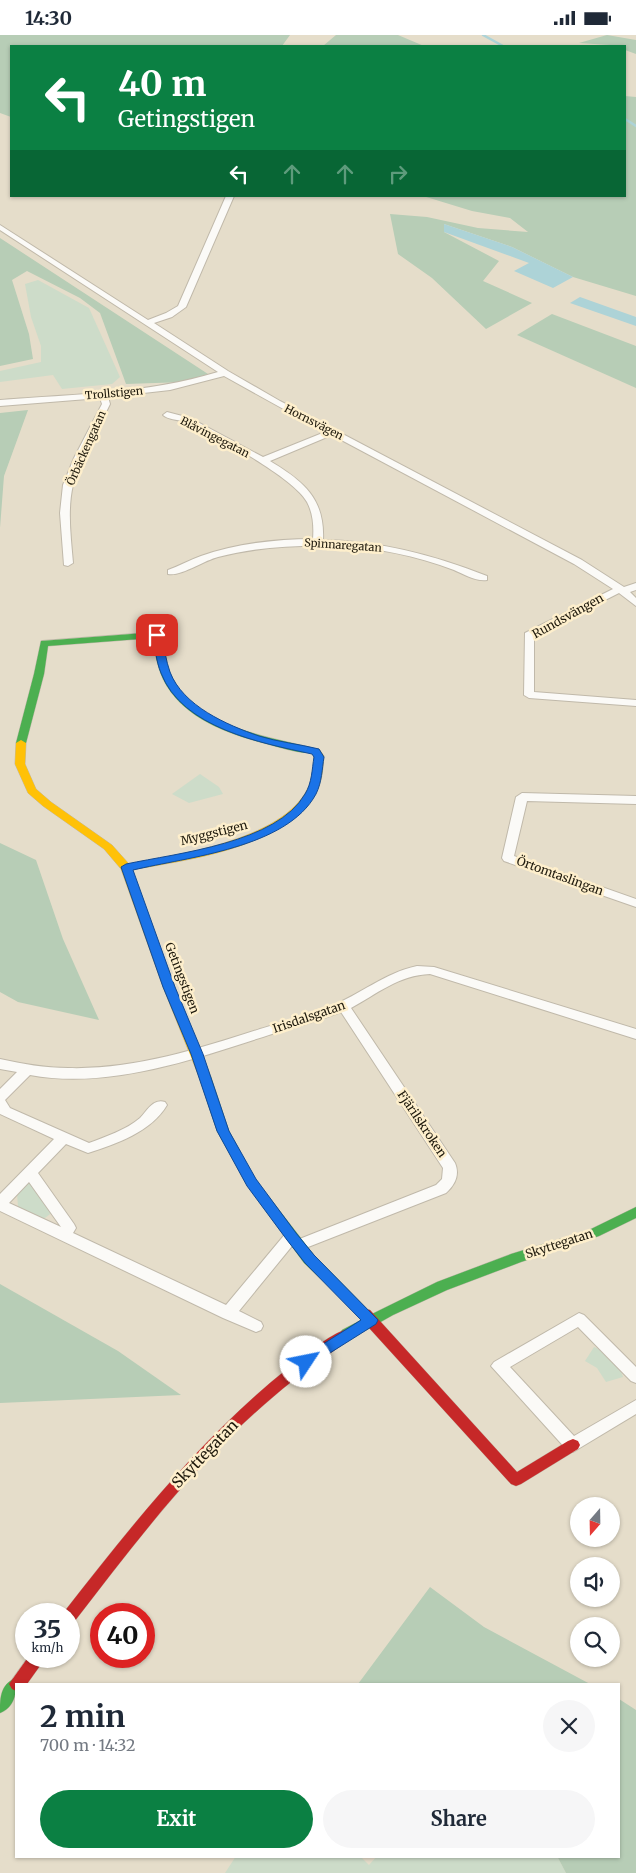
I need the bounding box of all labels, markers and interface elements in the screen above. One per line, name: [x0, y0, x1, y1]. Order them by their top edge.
text: 14:30: [25, 6, 72, 30]
text: 40 m: [118, 62, 206, 106]
icon: left: [35, 65, 100, 130]
text: Getingstigen: [118, 105, 255, 133]
icon: left: [225, 160, 253, 188]
icon: ahead: [278, 160, 306, 188]
icon: ahead: [331, 160, 359, 188]
icon: right: [384, 160, 412, 188]
street label: Trollstigen: [84, 383, 144, 403]
street label: Hornsvägen: [282, 401, 346, 443]
street label: Örbäckengatan: [63, 408, 109, 488]
street label: Blåvingegatan: [178, 414, 253, 461]
street label: Spinnaregatan: [304, 535, 383, 555]
street label: Rundsvängen: [530, 590, 606, 641]
pin: [136, 614, 178, 656]
icon: arrive: [143, 621, 171, 649]
street label: Myggstigen: [179, 817, 249, 848]
street label: Örtomtaslingan: [515, 853, 606, 898]
street label: Getingstigen: [162, 940, 203, 1015]
street label: Irisdalsgatan: [271, 997, 347, 1036]
street label: Fjärilskroken: [395, 1088, 450, 1160]
street label: Skyttegatan: [523, 1226, 594, 1261]
position arrow: [279, 1335, 331, 1387]
street label: Skyttegatan: [167, 1416, 242, 1492]
north arrow: [570, 1497, 620, 1547]
map controls: [570, 1497, 620, 1667]
button: sound: [570, 1557, 620, 1607]
speed limit sign: 40: [90, 1603, 155, 1668]
text: 35: [34, 1613, 61, 1645]
button: search: [570, 1617, 620, 1667]
text: km/h: [32, 1640, 63, 1655]
text: 2 min: [40, 1697, 125, 1735]
button: close: [543, 1700, 595, 1752]
text: 700 m · 14:32: [40, 1735, 136, 1755]
button: Exit: [40, 1790, 313, 1848]
button: Share: [323, 1790, 595, 1848]

